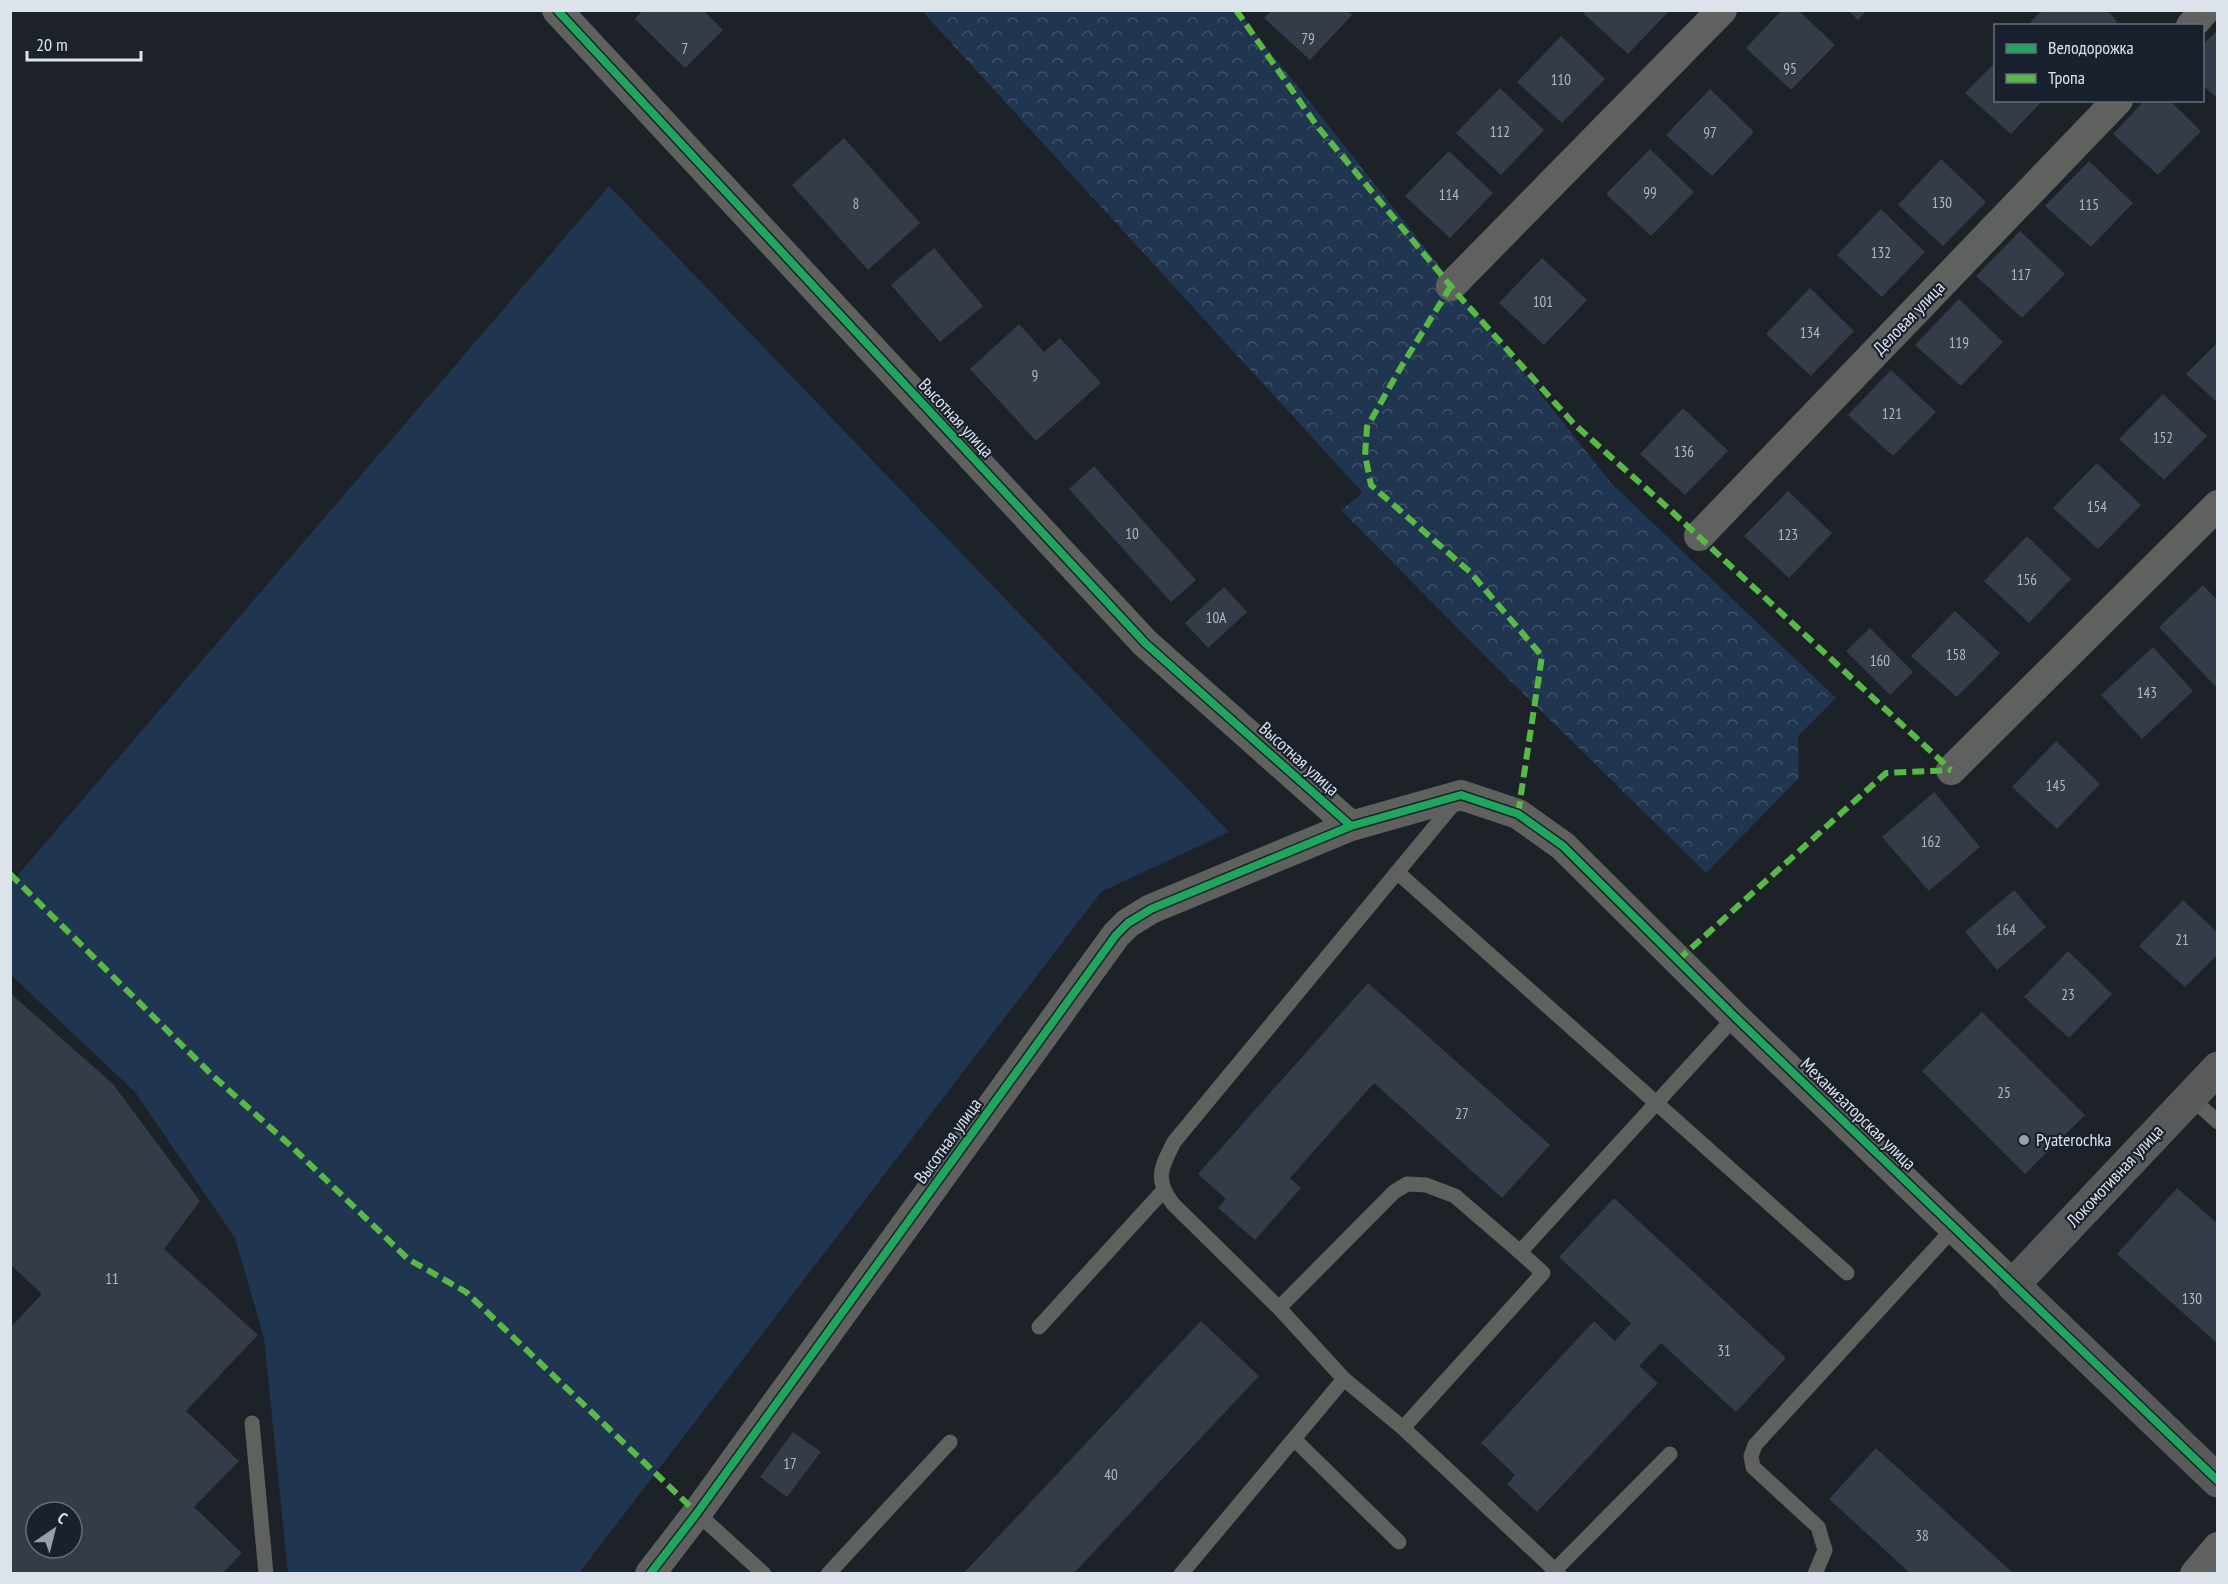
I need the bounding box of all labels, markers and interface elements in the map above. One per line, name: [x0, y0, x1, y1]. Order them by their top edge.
scale bar: [27, 24, 141, 62]
legend: [1994, 24, 2204, 102]
house number: 79: [1301, 29, 1315, 48]
text: 20 m: [36, 33, 68, 56]
text: Велодорожка: [2048, 36, 2134, 59]
house number: 7: [682, 39, 688, 58]
house number: 95: [1783, 59, 1797, 78]
text: Тропа: [2048, 66, 2085, 89]
house number: 110: [1551, 70, 1571, 89]
house number: 112: [1490, 122, 1510, 141]
house number: 97: [1703, 123, 1717, 142]
house number: 99: [1643, 183, 1657, 202]
house number: 114: [1439, 185, 1459, 204]
house number: 130: [1932, 193, 1952, 212]
house number: 8: [853, 194, 859, 213]
house number: 115: [2079, 195, 2099, 214]
house number: 132: [1871, 243, 1891, 262]
house number: 117: [2011, 265, 2031, 284]
street label: Деловая улица: [1868, 276, 1949, 359]
house number: 101: [1533, 292, 1553, 311]
house number: 134: [1800, 323, 1820, 342]
house number: 119: [1949, 333, 1969, 352]
house number: 9: [1032, 366, 1038, 385]
street label: Высотная улица: [914, 373, 999, 462]
house number: 121: [1882, 404, 1902, 423]
house number: 152: [2153, 428, 2173, 447]
house number: 136: [1674, 442, 1694, 461]
house number: 154: [2087, 497, 2107, 516]
house number: 10: [1125, 524, 1139, 543]
house number: 123: [1778, 525, 1798, 544]
house number: 156: [2017, 570, 2037, 589]
house number: 10А: [1206, 608, 1227, 627]
house number: 158: [1946, 645, 1966, 664]
house number: 160: [1870, 651, 1890, 670]
house number: 143: [2137, 683, 2157, 702]
street label: Высотная улица: [1254, 717, 1344, 801]
house number: 145: [2046, 776, 2066, 795]
house number: 162: [1921, 832, 1941, 851]
house number: 164: [1996, 920, 2016, 939]
house number: 21: [2175, 930, 2189, 949]
house number: 23: [2061, 985, 2075, 1004]
street label: Механизаторская улица: [1796, 1053, 1921, 1175]
house number: 25: [1997, 1083, 2011, 1102]
street label: Высотная улица: [909, 1093, 986, 1188]
house number: 27: [1455, 1104, 1469, 1123]
street label: Локомотивная улица: [2061, 1120, 2168, 1232]
place label: Pyaterochka: [2036, 1128, 2112, 1151]
marker: Pyaterochka: [2017, 1133, 2031, 1147]
house number: 11: [105, 1269, 119, 1288]
house number: 130: [2182, 1289, 2202, 1308]
house number: 31: [1717, 1341, 1731, 1360]
house number: 17: [783, 1454, 797, 1473]
house number: 40: [1104, 1465, 1118, 1484]
north arrow: [24, 1500, 84, 1560]
text: С: [54, 1507, 72, 1528]
house number: 38: [1915, 1526, 1929, 1545]

